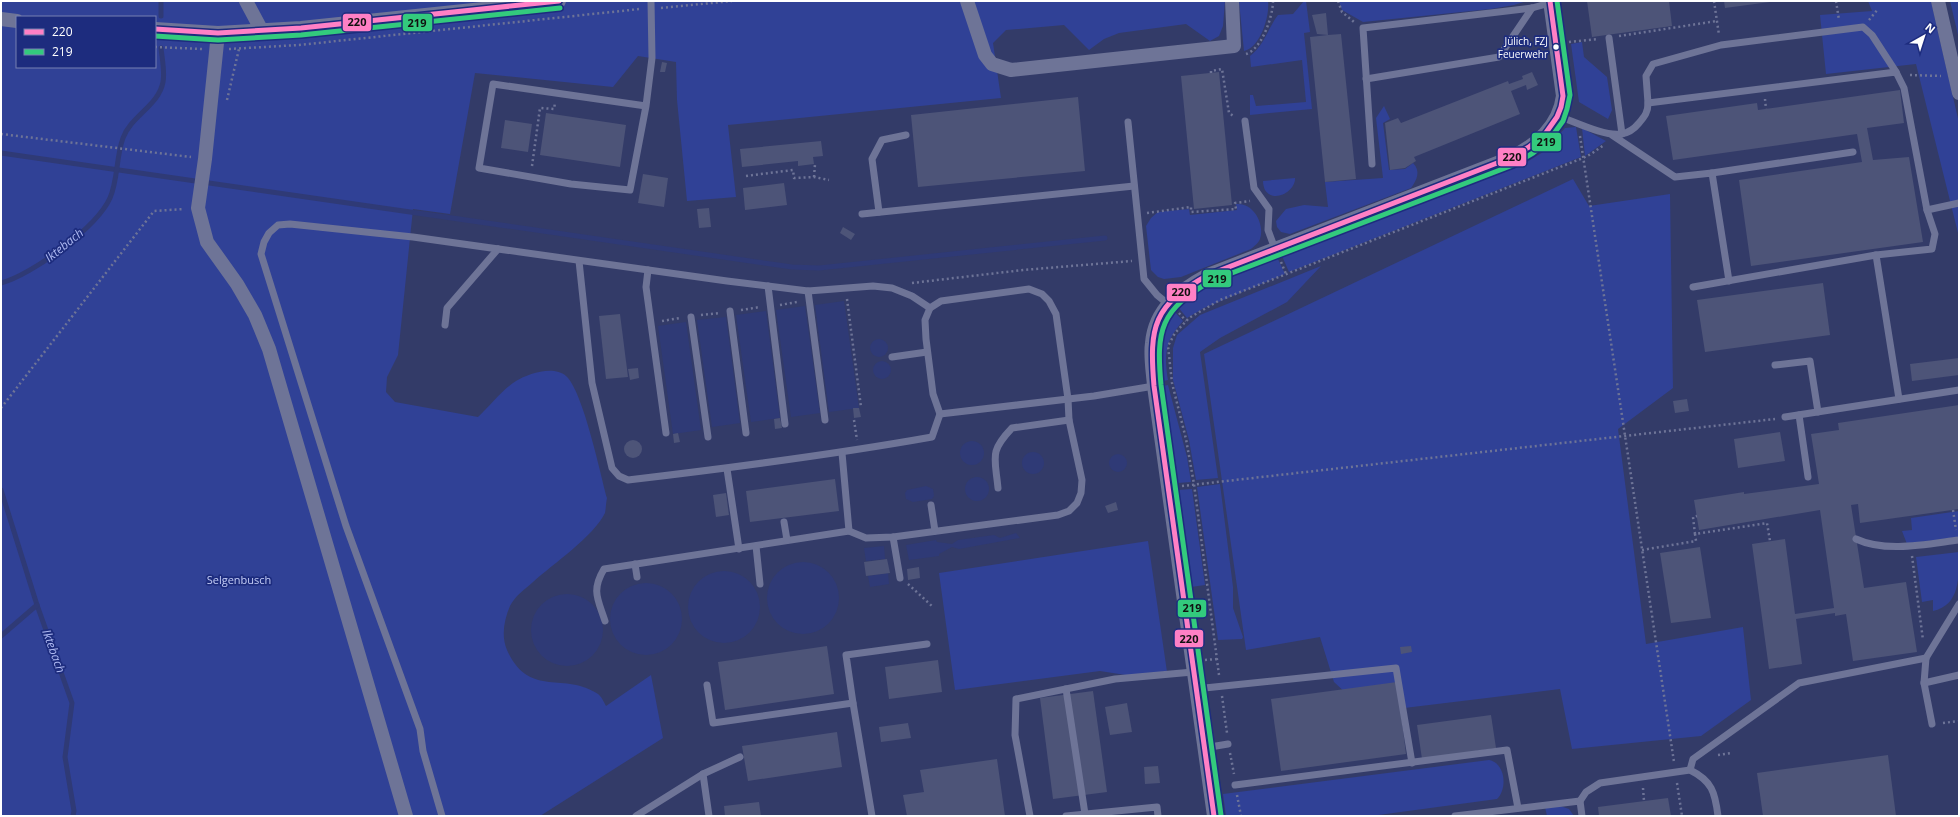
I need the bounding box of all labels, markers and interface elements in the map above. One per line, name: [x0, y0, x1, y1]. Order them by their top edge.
line badge: 220: [342, 13, 372, 32]
line badge: 219: [402, 13, 433, 32]
text: 220: [348, 14, 366, 29]
text: 219: [408, 15, 426, 30]
legend: [16, 16, 156, 68]
north arrow: [1904, 16, 1944, 56]
text: N: [1922, 19, 1939, 36]
text: 220: [52, 23, 73, 40]
place label: Jülich, FZJ Feuerwehr: [1498, 34, 1548, 61]
marker: Jülich, FZJ Feuerwehr: [1551, 42, 1561, 52]
text: 219: [52, 43, 73, 60]
line badge: 219: [1531, 132, 1562, 152]
text: 219: [1537, 134, 1555, 149]
line badge: 220: [1497, 147, 1527, 167]
text: 220: [1503, 149, 1521, 164]
water label: Iktebach: [41, 224, 87, 266]
line badge: 219: [1202, 269, 1232, 288]
text: 219: [1208, 271, 1226, 286]
line badge: 220: [1166, 283, 1197, 302]
text: 220: [1172, 284, 1190, 299]
park label: Selgenbusch: [207, 572, 271, 587]
line badge: 219: [1177, 599, 1207, 618]
text: 219: [1183, 600, 1201, 615]
water label: Iktebach: [38, 627, 70, 675]
line badge: 220: [1174, 629, 1204, 648]
text: 220: [1180, 631, 1198, 646]

